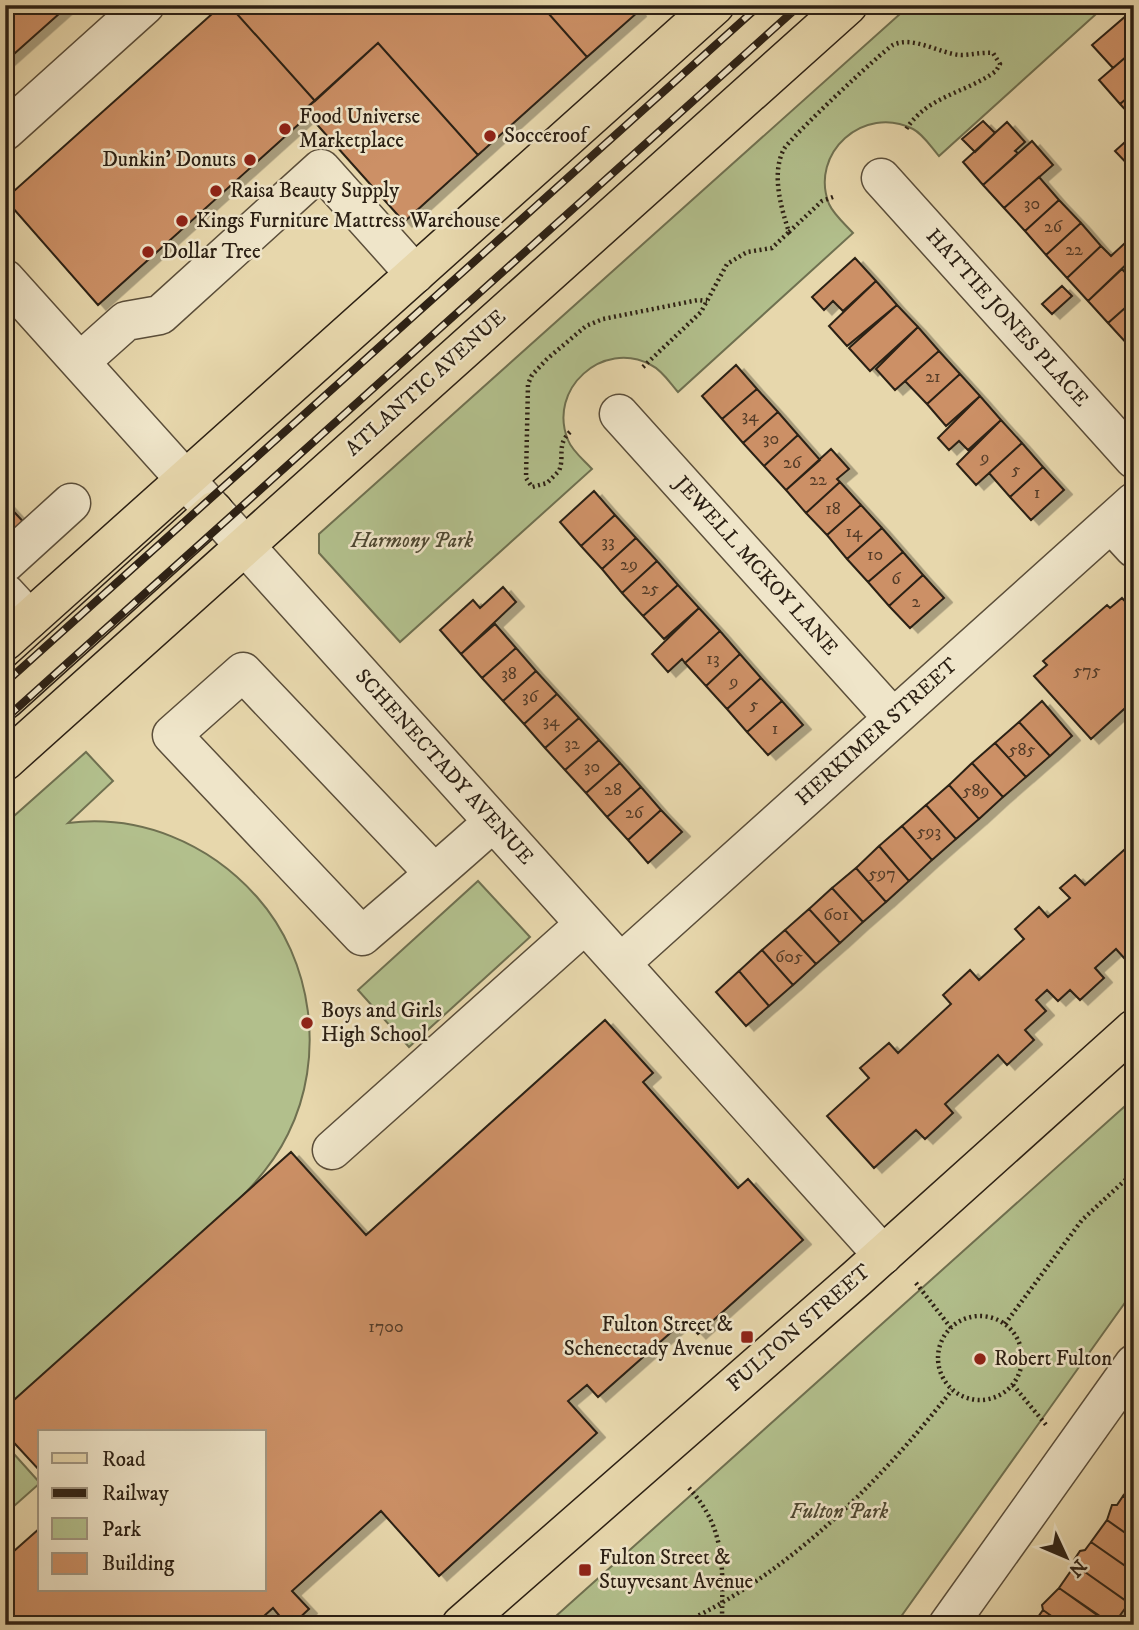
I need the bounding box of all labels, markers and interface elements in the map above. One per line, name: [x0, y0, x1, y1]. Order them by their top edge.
place label: Food Universe Marketplace: [299, 104, 420, 154]
marker: Food Universe Marketplace: [277, 121, 293, 137]
place label: Socceroof: [504, 123, 590, 149]
marker: Socceroof: [482, 128, 498, 144]
place label: Dunkin' Donuts: [102, 147, 236, 173]
marker: Dunkin' Donuts: [242, 152, 258, 168]
place label: Raisa Beauty Supply: [230, 178, 400, 204]
marker: Raisa Beauty Supply: [208, 183, 224, 199]
house number: 30: [1024, 193, 1040, 215]
place label: Kings Furniture Mattress Warehouse: [196, 208, 501, 234]
marker: Kings Furniture Mattress Warehouse: [174, 213, 190, 229]
house number: 26: [1044, 216, 1063, 238]
street label: HATTIE JONES PLACE: [920, 224, 1094, 413]
place label: Dollar Tree: [162, 239, 261, 265]
house number: 22: [1065, 239, 1083, 261]
marker: Dollar Tree: [140, 244, 156, 260]
street label: ATLANTIC AVENUE: [340, 304, 512, 462]
house number: 21: [925, 366, 941, 388]
house number: 34: [741, 405, 759, 427]
house number: 30: [763, 428, 779, 450]
house number: 9: [980, 447, 989, 469]
house number: 26: [783, 452, 802, 474]
house number: 5: [1012, 459, 1021, 481]
street label: JEWELL MCKOY LANE: [667, 469, 844, 661]
house number: 22: [809, 469, 827, 491]
house number: 1: [1034, 482, 1040, 504]
house number: 18: [825, 498, 841, 520]
house number: 14: [846, 521, 863, 543]
park label: Harmony Park: [350, 528, 473, 554]
house number: 33: [601, 531, 615, 553]
house number: 10: [867, 544, 883, 566]
house number: 29: [620, 554, 638, 576]
house number: 6: [891, 568, 901, 590]
house number: 25: [641, 578, 659, 600]
house number: 2: [912, 591, 921, 613]
house number: 13: [706, 648, 720, 670]
street label: HERKIMER STREET: [791, 652, 963, 812]
house number: 575: [1073, 660, 1101, 682]
house number: 38: [501, 663, 517, 685]
street label: SCHENECTADY AVENUE: [349, 664, 539, 870]
house number: 9: [729, 671, 738, 693]
house number: 36: [522, 686, 539, 708]
house number: 5: [750, 694, 759, 716]
house number: 34: [542, 710, 560, 732]
house number: 1: [772, 718, 778, 740]
house number: 32: [564, 733, 580, 755]
house number: 585: [1009, 739, 1035, 761]
house number: 30: [584, 756, 600, 778]
house number: 28: [604, 779, 622, 801]
house number: 589: [963, 780, 989, 802]
house number: 26: [625, 802, 644, 824]
house number: 593: [917, 821, 941, 843]
house number: 597: [868, 863, 896, 885]
house number: 601: [823, 904, 849, 926]
house number: 605: [775, 946, 803, 968]
place label: Boys and Girls High School: [321, 998, 442, 1048]
marker: Boys and Girls High School: [299, 1015, 315, 1031]
street label: FULTON STREET: [722, 1259, 876, 1397]
place label: Fulton Street & Schenectady Avenue: [564, 1312, 733, 1362]
house number: 1700: [368, 1316, 404, 1338]
marker: Fulton Street & Schenectady Avenue: [739, 1329, 755, 1345]
place label: Robert Fulton: [994, 1346, 1112, 1372]
marker: Robert Fulton: [972, 1351, 988, 1367]
legend: [38, 1430, 266, 1592]
text: Road: [102, 1447, 146, 1473]
text: Railway: [102, 1481, 170, 1507]
park label: Fulton Park: [790, 1499, 888, 1525]
text: Park: [102, 1517, 142, 1543]
north arrow: [1030, 1522, 1100, 1592]
place label: Fulton Street & Stuyvesant Avenue: [599, 1545, 754, 1595]
text: Building: [102, 1551, 175, 1577]
text: N: [1063, 1554, 1091, 1582]
marker: Fulton Street & Stuyvesant Avenue: [577, 1562, 593, 1578]

